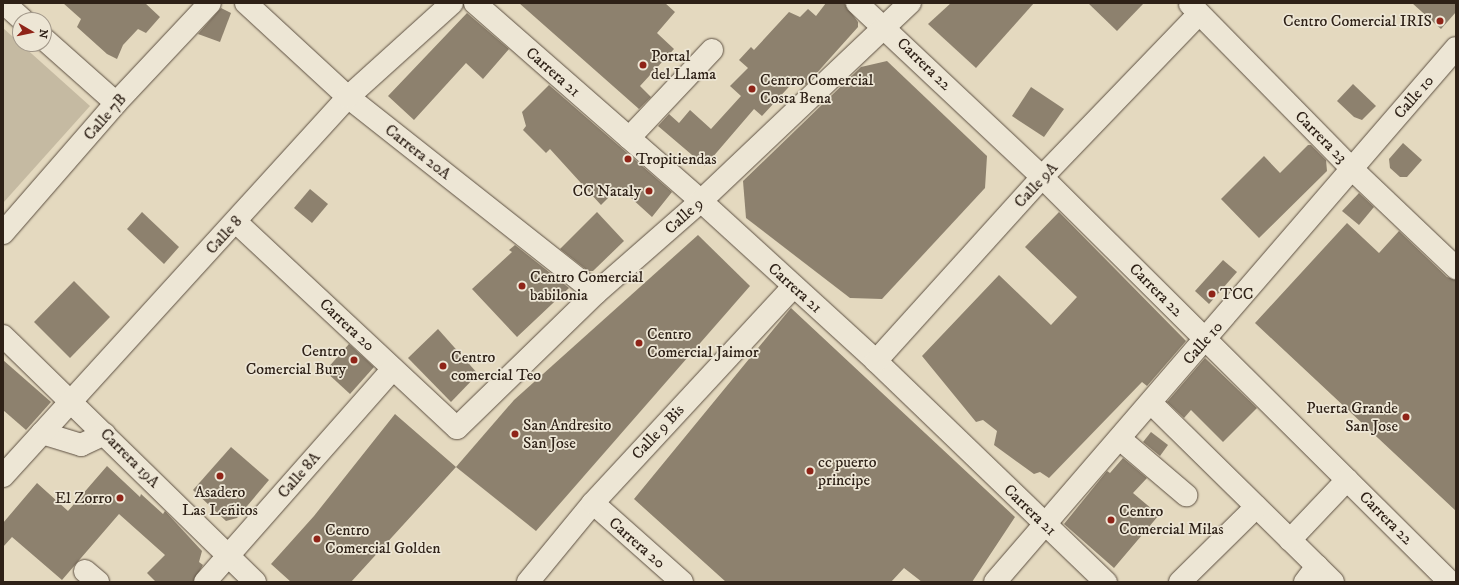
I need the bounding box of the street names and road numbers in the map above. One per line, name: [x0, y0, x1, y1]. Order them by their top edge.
street label: Carrera 22: [893, 34, 955, 94]
street label: Carrera 21: [522, 43, 584, 101]
street label: Calle 10: [1390, 71, 1438, 123]
street label: Calle 7B: [80, 90, 130, 144]
street label: Carrera 23: [1291, 107, 1351, 167]
street label: Carrera 20A: [381, 120, 455, 184]
street label: Calle 9A: [1010, 158, 1062, 212]
street label: Calle 9: [661, 194, 707, 238]
street label: Calle 8: [202, 212, 246, 258]
street label: Carrera 21: [764, 259, 826, 317]
street label: Carrera 22: [1125, 259, 1187, 321]
street label: Carrera 20: [315, 295, 379, 355]
street label: Calle 10: [1179, 317, 1227, 369]
street label: Calle 9 Bis: [628, 401, 688, 463]
street label: Carrera 19A: [96, 424, 164, 492]
street label: Calle 8A: [274, 448, 324, 502]
street label: Carrera 21: [1000, 480, 1060, 540]
street label: Carrera 22: [1355, 487, 1417, 549]
street label: Carrera 20: [605, 513, 669, 573]

